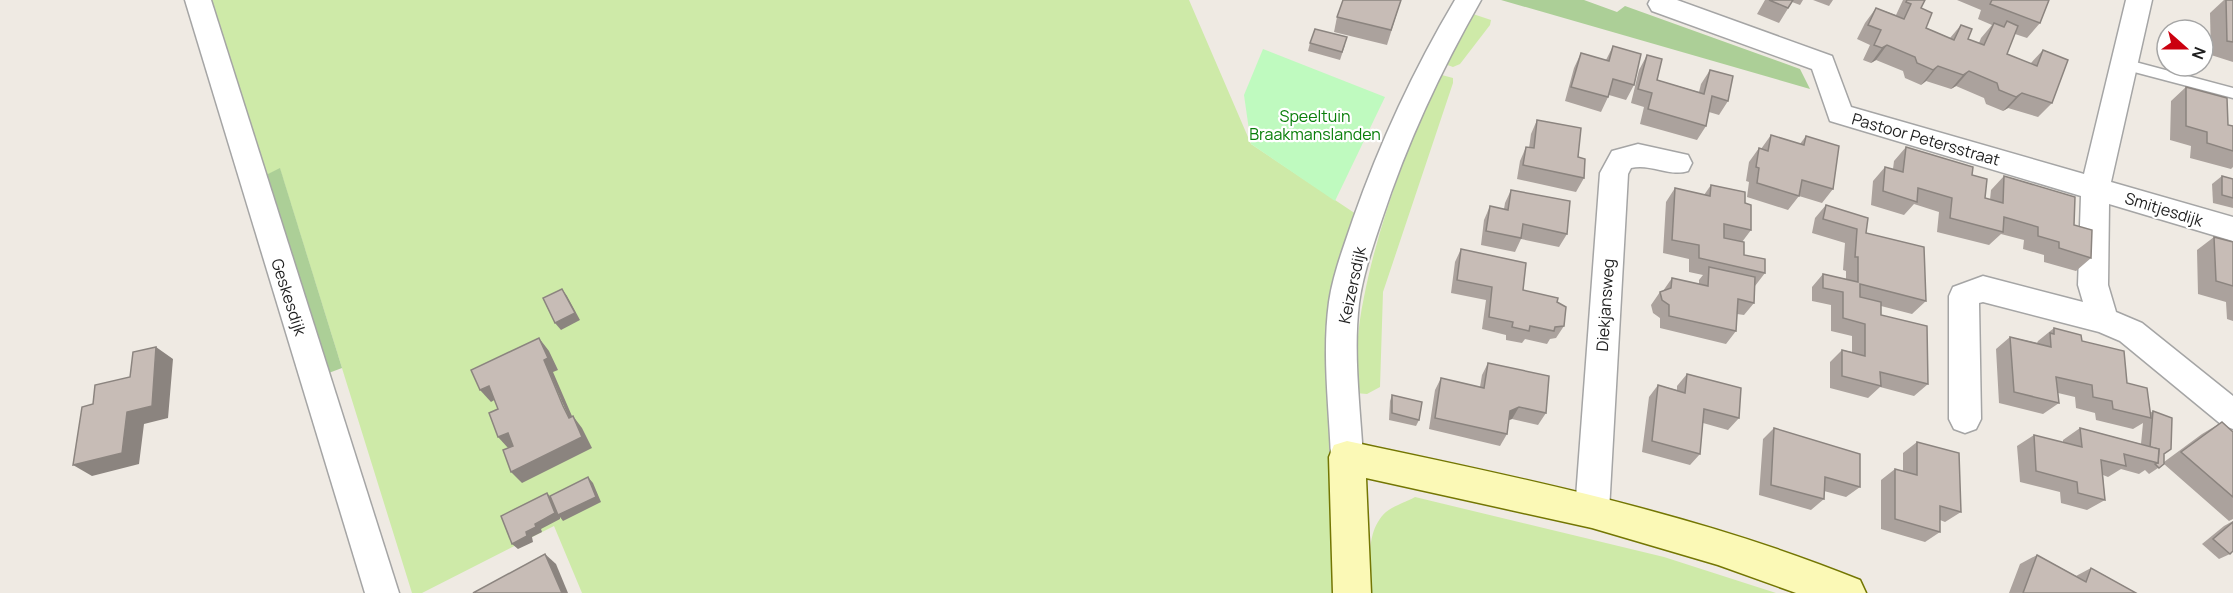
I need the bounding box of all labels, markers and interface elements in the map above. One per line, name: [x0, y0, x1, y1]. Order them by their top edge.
north arrow: [2155, 18, 2215, 78]
text: N: [2187, 44, 2211, 63]
park label: Speeltuin Braakmanslanden: [1249, 105, 1381, 145]
street label: Pastoor Petersstraat: [1849, 107, 2003, 171]
street label: Smitjesdijk: [2122, 187, 2207, 232]
street label: Keizersdijk: [1333, 243, 1371, 326]
street label: Geskesdijk: [266, 256, 312, 339]
street label: Diekjansweg: [1591, 258, 1619, 352]

